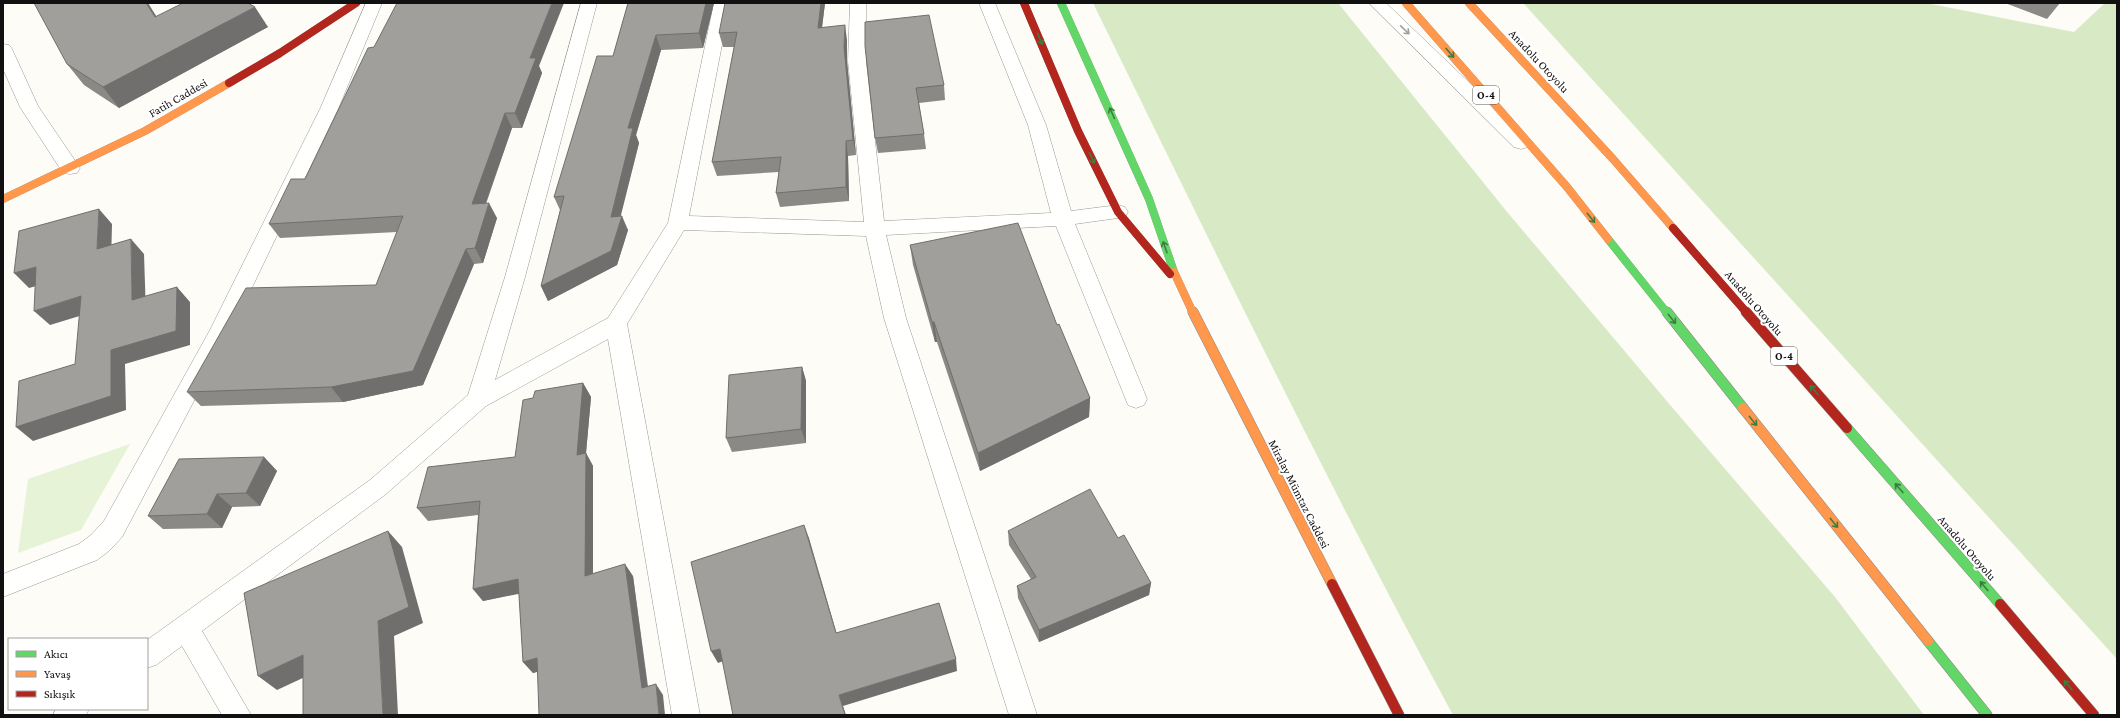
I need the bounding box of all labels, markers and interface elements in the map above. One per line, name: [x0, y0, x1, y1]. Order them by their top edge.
one-way arrow: [1400, 25, 1410, 35]
street label: Anadolu Otoyolu: [1506, 26, 1572, 96]
one-way arrow: [1036, 32, 1044, 44]
one-way arrow: [1446, 48, 1455, 59]
street label: Fatih Caddesi: [146, 76, 210, 120]
road number: O-4: [1473, 86, 1499, 104]
one-way arrow: [1107, 108, 1115, 120]
one-way arrow: [1089, 152, 1096, 164]
one-way arrow: [1587, 212, 1595, 223]
one-way arrow: [1161, 241, 1169, 253]
street label: Anadolu Otoyolu: [1722, 268, 1786, 339]
one-way arrow: [1668, 314, 1676, 325]
road number: O-4: [1771, 347, 1797, 365]
one-way arrow: [1809, 385, 1818, 395]
one-way arrow: [1749, 416, 1757, 427]
street label: Miralay Mümtaz Caddesi: [1265, 437, 1333, 551]
one-way arrow: [1894, 483, 1904, 493]
street label: Anadolu Otoyolu: [1935, 513, 1999, 584]
one-way arrow: [1830, 517, 1838, 528]
one-way arrow: [1980, 582, 1989, 592]
legend: [8, 638, 148, 710]
text: Akıcı: [44, 647, 68, 661]
text: Yavaş: [44, 667, 71, 681]
one-way arrow: [2064, 680, 2073, 691]
text: Sıkışık: [44, 687, 75, 701]

